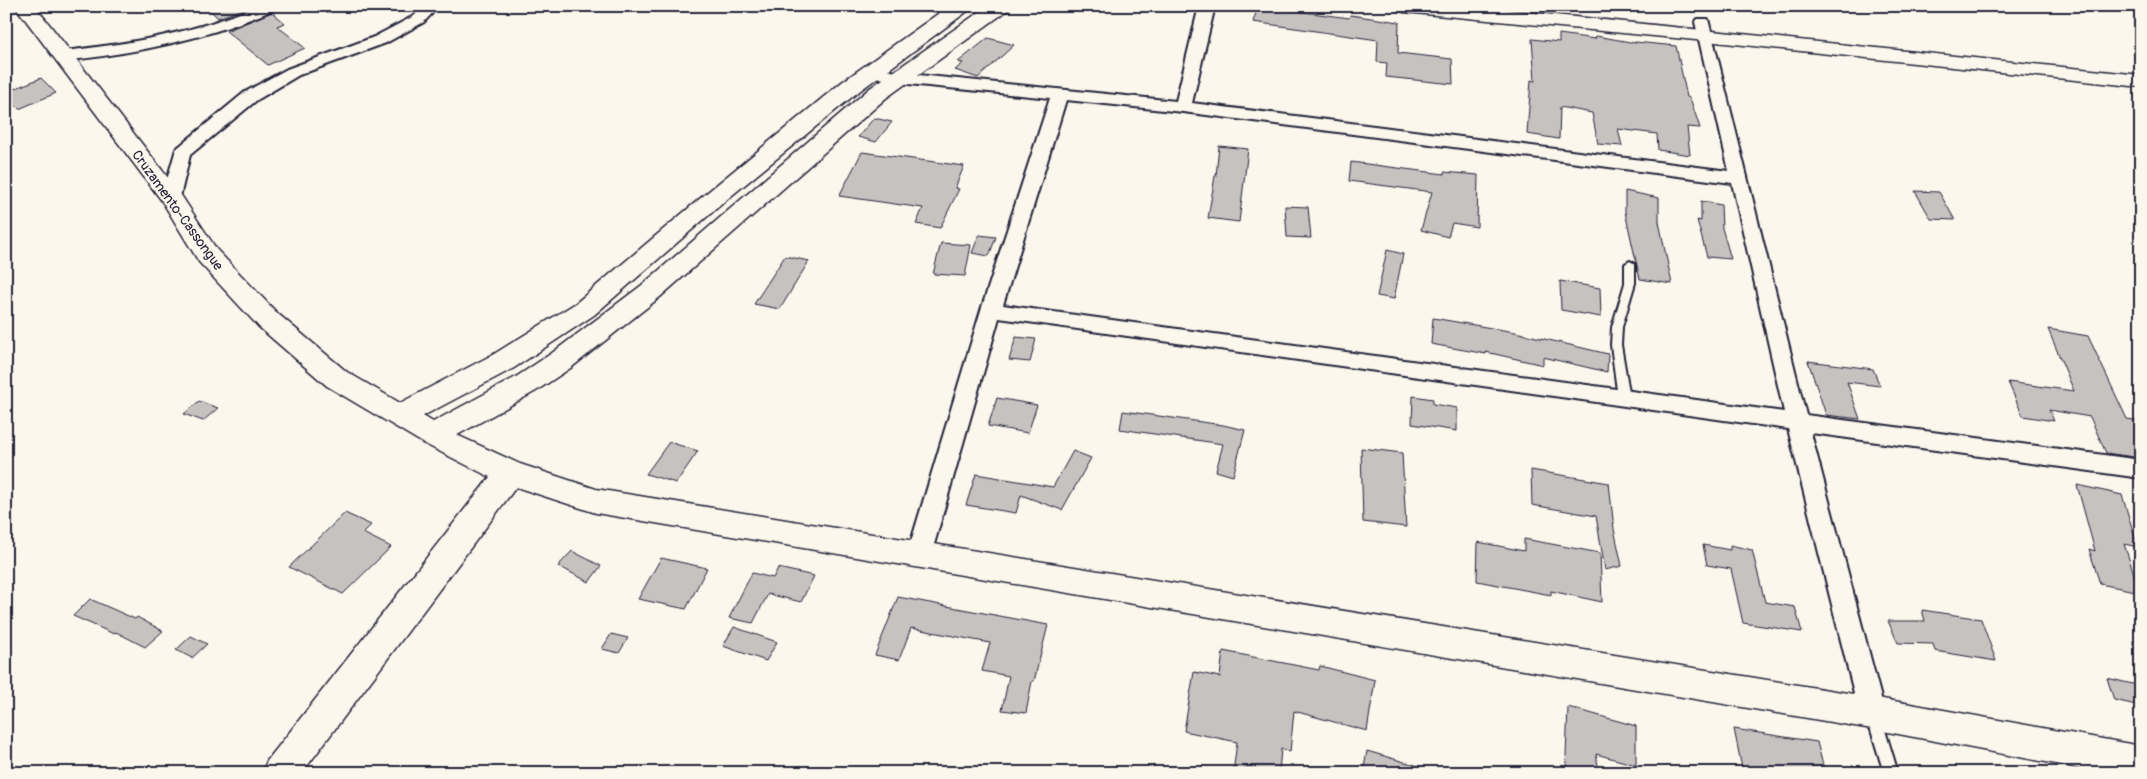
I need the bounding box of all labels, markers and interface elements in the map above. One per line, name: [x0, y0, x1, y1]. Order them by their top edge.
street label: Cruzamento-Cassongue: [128, 147, 227, 274]

